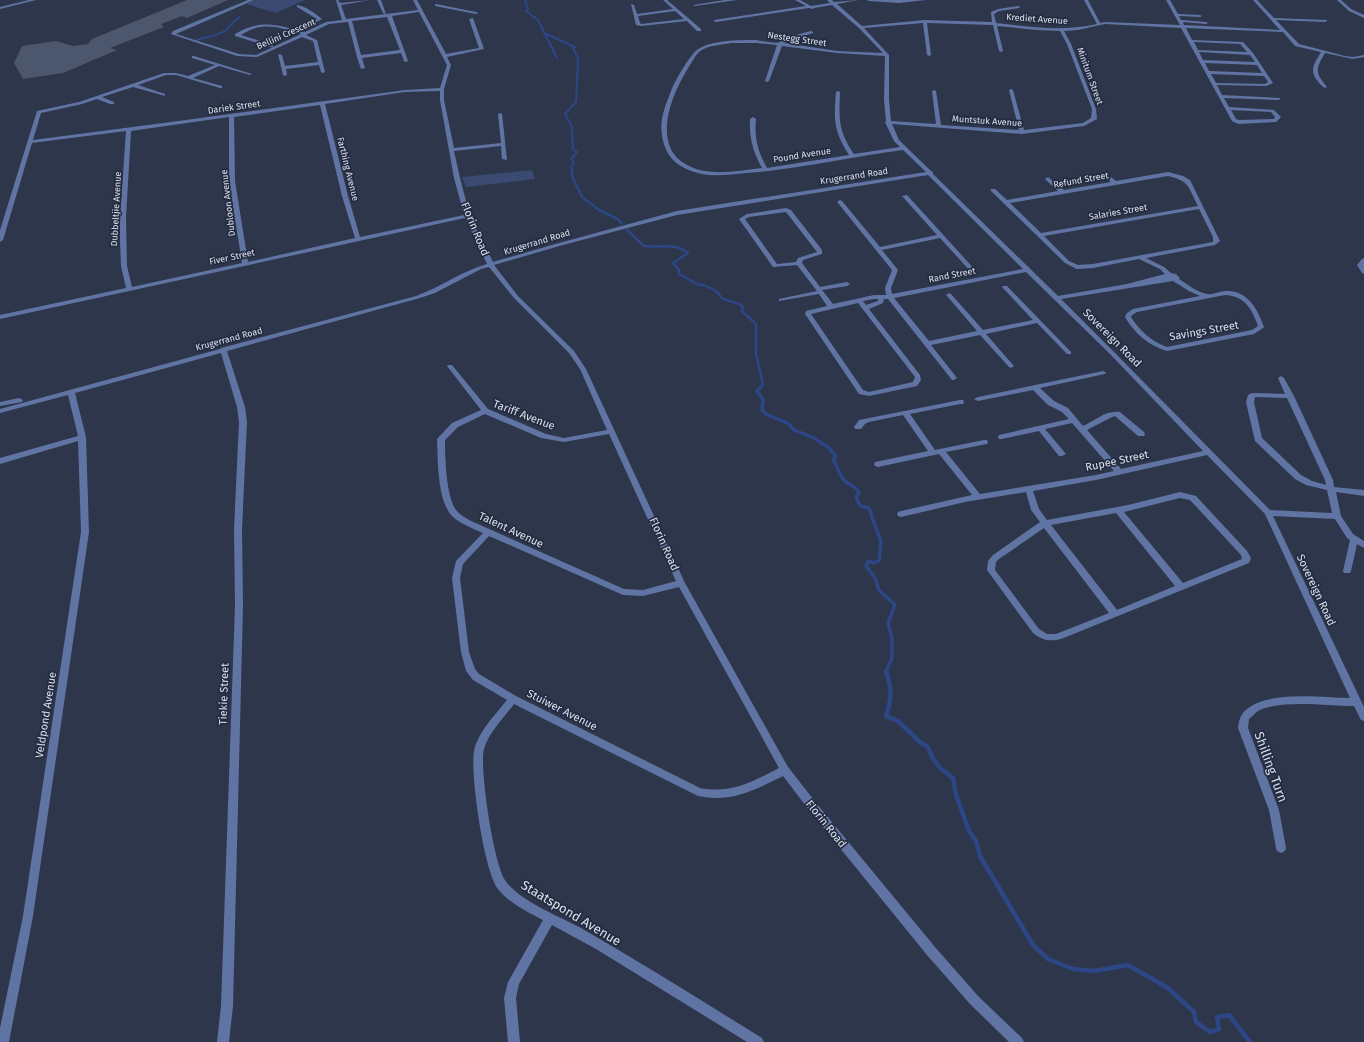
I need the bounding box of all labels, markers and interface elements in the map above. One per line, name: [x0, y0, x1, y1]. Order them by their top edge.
street label: Krediet Avenue: [1006, 12, 1068, 26]
street label: Bellini Crescent: [255, 16, 318, 51]
street label: Nestegg Street: [767, 30, 828, 48]
street label: Minitum Street: [1075, 46, 1105, 107]
street label: Dariek Street: [207, 98, 262, 116]
street label: Muntstuk Avenue: [952, 114, 1023, 128]
street label: Farthing Avenue: [335, 136, 361, 202]
street label: Pound Avenue: [772, 145, 832, 165]
street label: Krugerrand Road: [819, 166, 889, 186]
street label: Dubloon Avenue: [219, 169, 237, 237]
street label: Refund Street: [1053, 170, 1110, 190]
street label: Dubbeltjie Avenue: [109, 171, 123, 247]
street label: Florin Road: [458, 200, 492, 258]
street label: Salaries Street: [1088, 202, 1149, 222]
street label: Krugerrand Road: [503, 227, 571, 257]
street label: Fiver Street: [208, 247, 256, 267]
street label: Rand Street: [928, 265, 977, 284]
street label: Sovereign Road: [1080, 306, 1144, 370]
street label: Savings Street: [1168, 318, 1240, 344]
street label: Krugerrand Road: [194, 325, 264, 353]
street label: Tariff Avenue: [491, 397, 557, 433]
street label: Rupee Street: [1084, 448, 1150, 474]
street label: Talent Avenue: [477, 509, 545, 551]
street label: Florin Road: [646, 515, 682, 573]
street label: Sovereign Road: [1294, 552, 1338, 628]
street label: Tiekie Street: [216, 663, 232, 725]
street label: Veldpond Avenue: [33, 671, 59, 759]
street label: Stuiwer Avenue: [525, 687, 599, 733]
street label: Shilling Turn: [1251, 730, 1291, 804]
street label: Florin Road: [803, 798, 849, 850]
street label: Staatspond Avenue: [518, 877, 624, 949]

